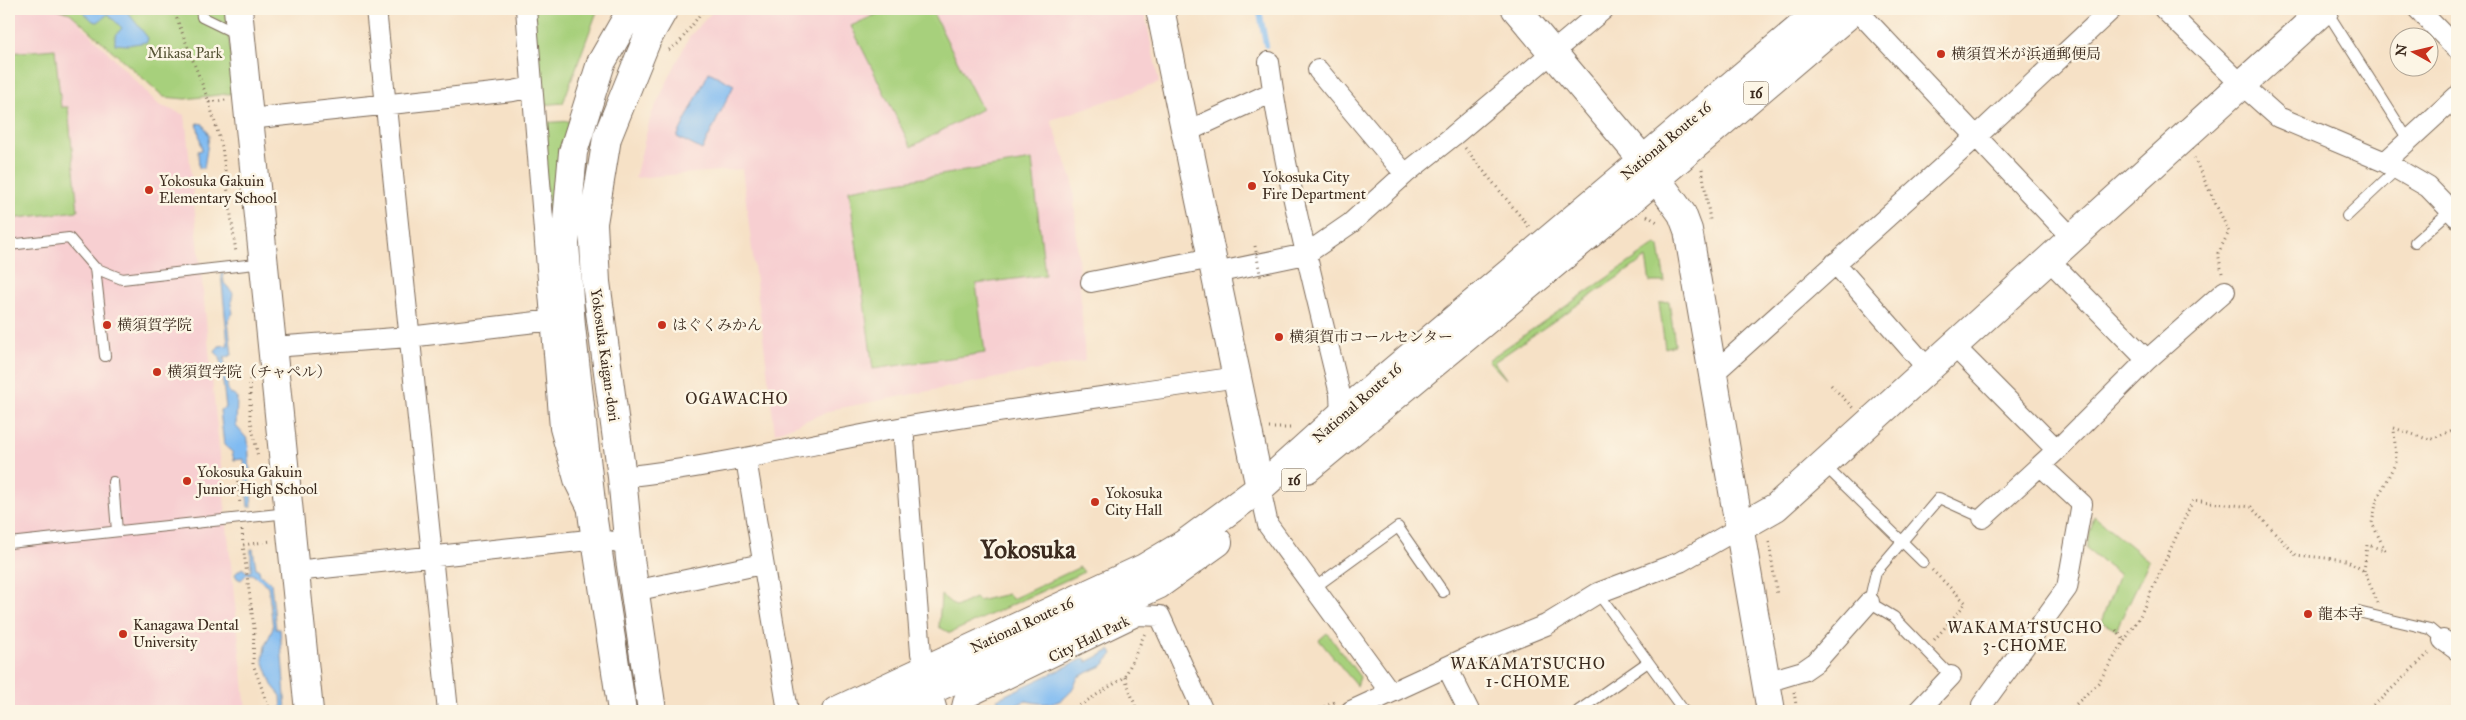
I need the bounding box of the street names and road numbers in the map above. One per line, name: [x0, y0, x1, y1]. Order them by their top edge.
road number: 16: [1744, 82, 1768, 105]
street label: National Route 16: [1617, 97, 1716, 184]
street label: Yokosuka Kaigan-dori: [587, 287, 623, 423]
street label: National Route 16: [1309, 359, 1406, 447]
road number: 16: [1282, 468, 1306, 492]
street label: National Route 16: [967, 593, 1078, 657]
street label: City Hall Park: [1046, 612, 1132, 666]

